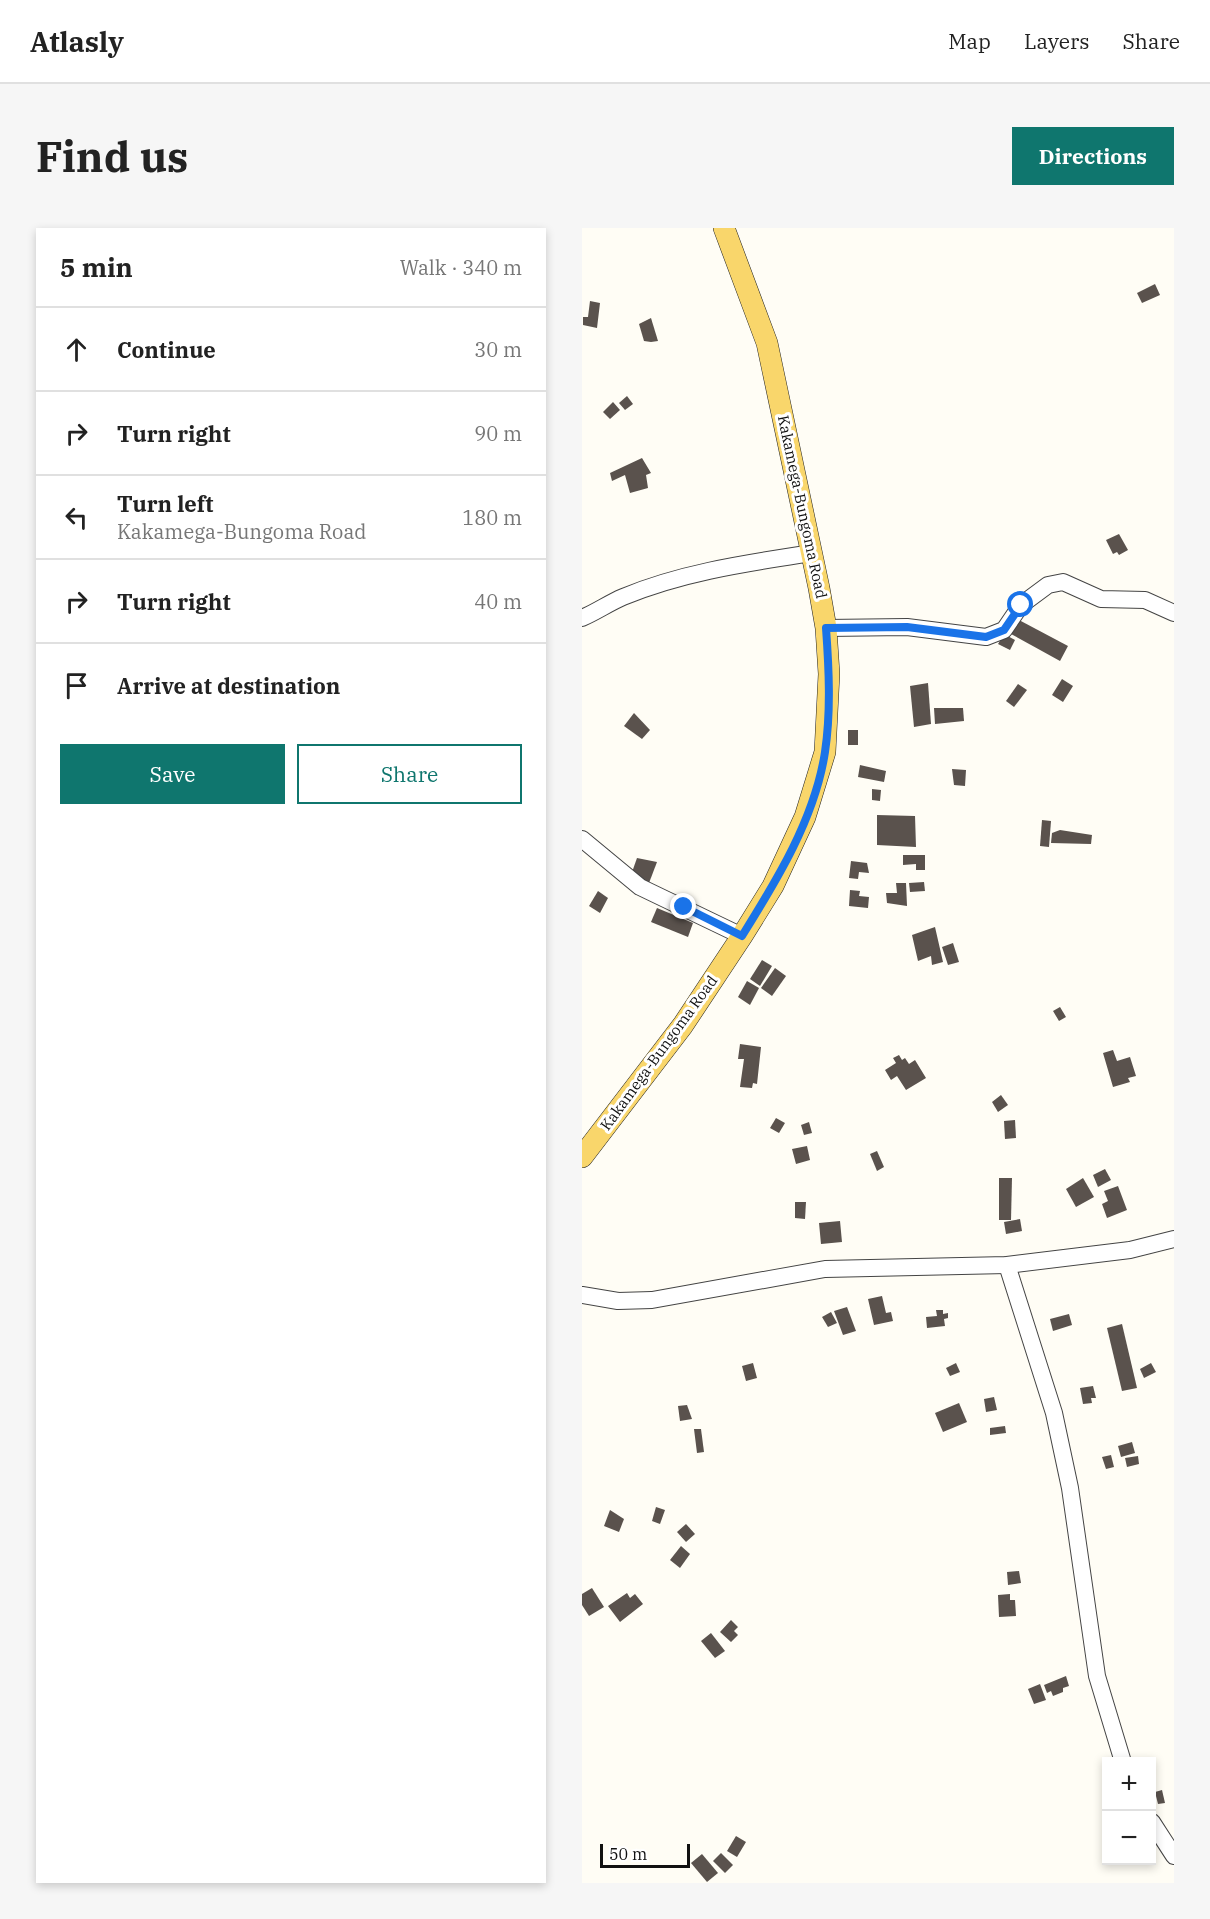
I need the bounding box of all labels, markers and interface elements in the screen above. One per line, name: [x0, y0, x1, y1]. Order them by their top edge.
text: Atlasly: [30, 23, 124, 60]
text: Map: [948, 27, 991, 55]
text: Layers: [1024, 27, 1090, 55]
text: Share: [1123, 27, 1180, 55]
button: Directions: [1012, 127, 1174, 185]
text: Find us: [36, 129, 188, 184]
text: 5 min: [60, 250, 133, 284]
text: Walk · 340 m: [400, 254, 522, 281]
icon: ahead: [60, 333, 93, 366]
text: Continue: [117, 335, 216, 364]
text: 30 m: [474, 336, 522, 363]
street label: Kakamega-Bungoma Road: [774, 413, 831, 600]
icon: right: [60, 417, 93, 450]
text: Turn right: [117, 419, 231, 448]
text: 90 m: [474, 420, 522, 447]
text: Turn left: [117, 489, 213, 518]
icon: left: [60, 501, 93, 534]
text: 180 m: [462, 504, 522, 531]
text: Kakamega-Bungoma Road: [117, 518, 366, 545]
icon: right: [60, 585, 93, 618]
text: Turn right: [117, 587, 231, 616]
text: 40 m: [474, 588, 522, 615]
route start: [1007, 591, 1033, 617]
icon: arrive: [60, 669, 93, 702]
text: Arrive at destination: [117, 671, 340, 700]
button: Save: [60, 744, 285, 804]
button: Share: [297, 744, 522, 804]
route end: [670, 893, 696, 919]
street label: Kakamega-Bungoma Road: [596, 971, 721, 1134]
map controls: [1102, 1757, 1156, 1865]
button: +: [1102, 1757, 1156, 1811]
button: −: [1102, 1811, 1156, 1865]
scale bar: [600, 1841, 690, 1868]
text: 50 m: [609, 1844, 647, 1864]

